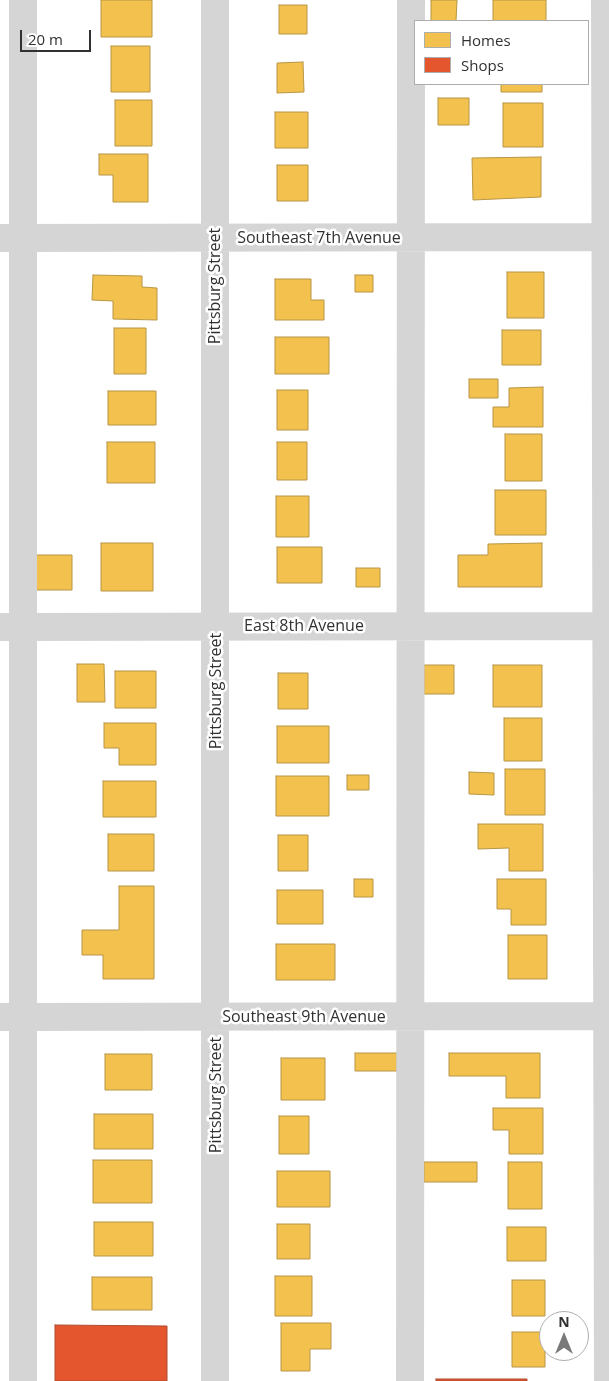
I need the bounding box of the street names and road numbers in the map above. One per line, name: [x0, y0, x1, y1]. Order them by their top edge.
street label: Pittsburg Street: [205, 228, 225, 344]
street label: Southeast 7th Avenue: [237, 228, 401, 248]
street label: East 8th Avenue: [244, 616, 364, 636]
street label: Pittsburg Street: [206, 633, 226, 749]
street label: Southeast 9th Avenue: [222, 1007, 386, 1027]
street label: Pittsburg Street: [206, 1037, 226, 1153]

